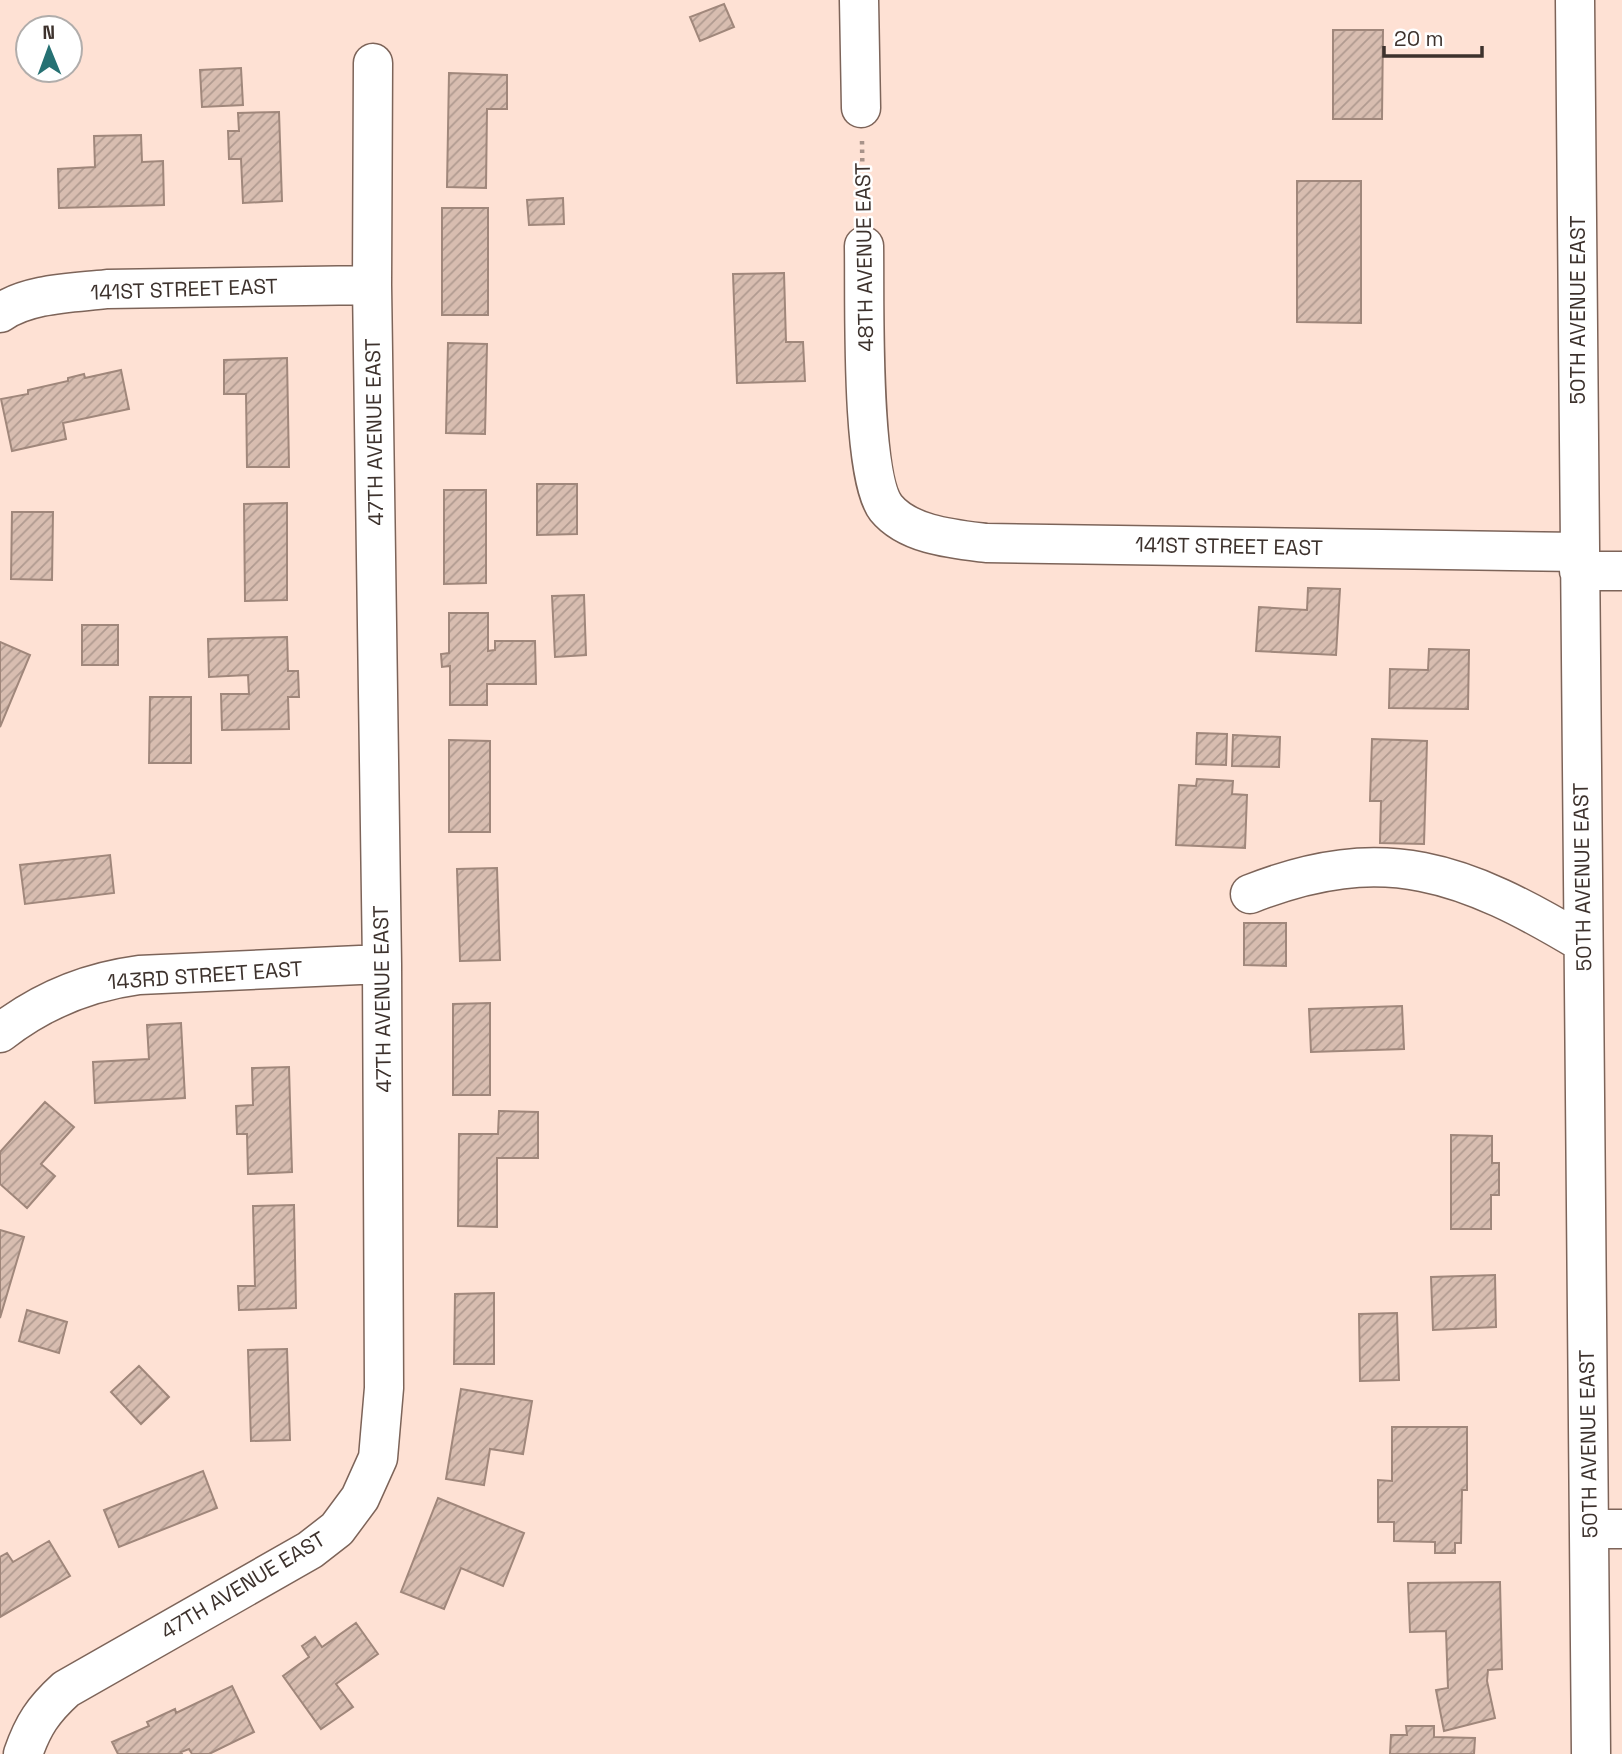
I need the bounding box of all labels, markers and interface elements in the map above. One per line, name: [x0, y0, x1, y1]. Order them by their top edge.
north arrow: [14, 14, 84, 84]
scale bar: [1384, 14, 1482, 58]
text: N: [42, 20, 55, 45]
text: 20 m: [1394, 25, 1444, 52]
street label: 48TH AVENUE EAST: [849, 162, 879, 352]
street label: 50TH AVENUE EAST: [1564, 216, 1591, 404]
street label: 141ST STREET EAST: [90, 272, 278, 306]
street label: 47TH AVENUE EAST: [359, 338, 389, 526]
street label: 141ST STREET EAST: [1135, 531, 1323, 561]
street label: 50TH AVENUE EAST: [1567, 782, 1597, 972]
street label: 47TH AVENUE EAST: [367, 905, 397, 1093]
street label: 143RD STREET EAST: [107, 955, 303, 995]
street label: 50TH AVENUE EAST: [1573, 1349, 1603, 1539]
street label: 47TH AVENUE EAST: [156, 1525, 330, 1645]

